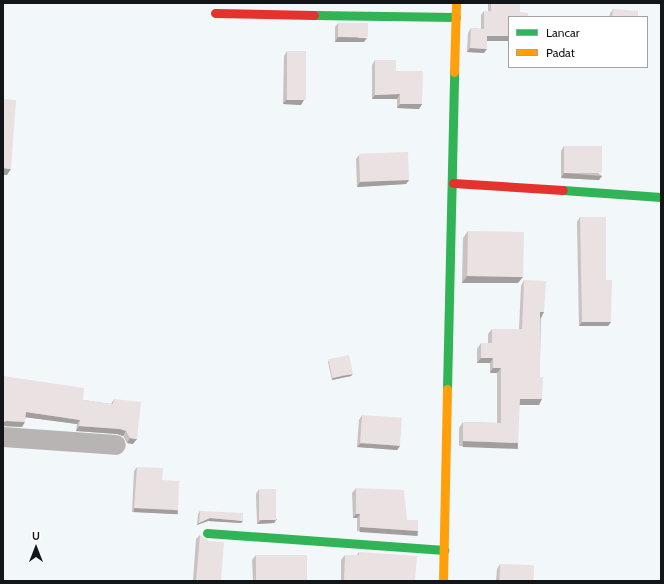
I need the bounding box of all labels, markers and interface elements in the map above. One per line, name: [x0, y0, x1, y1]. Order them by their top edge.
legend: [508, 16, 648, 68]
text: Lancar: [546, 25, 579, 40]
text: Padat: [546, 45, 575, 60]
north arrow: [16, 528, 56, 568]
text: U: [32, 529, 40, 543]

